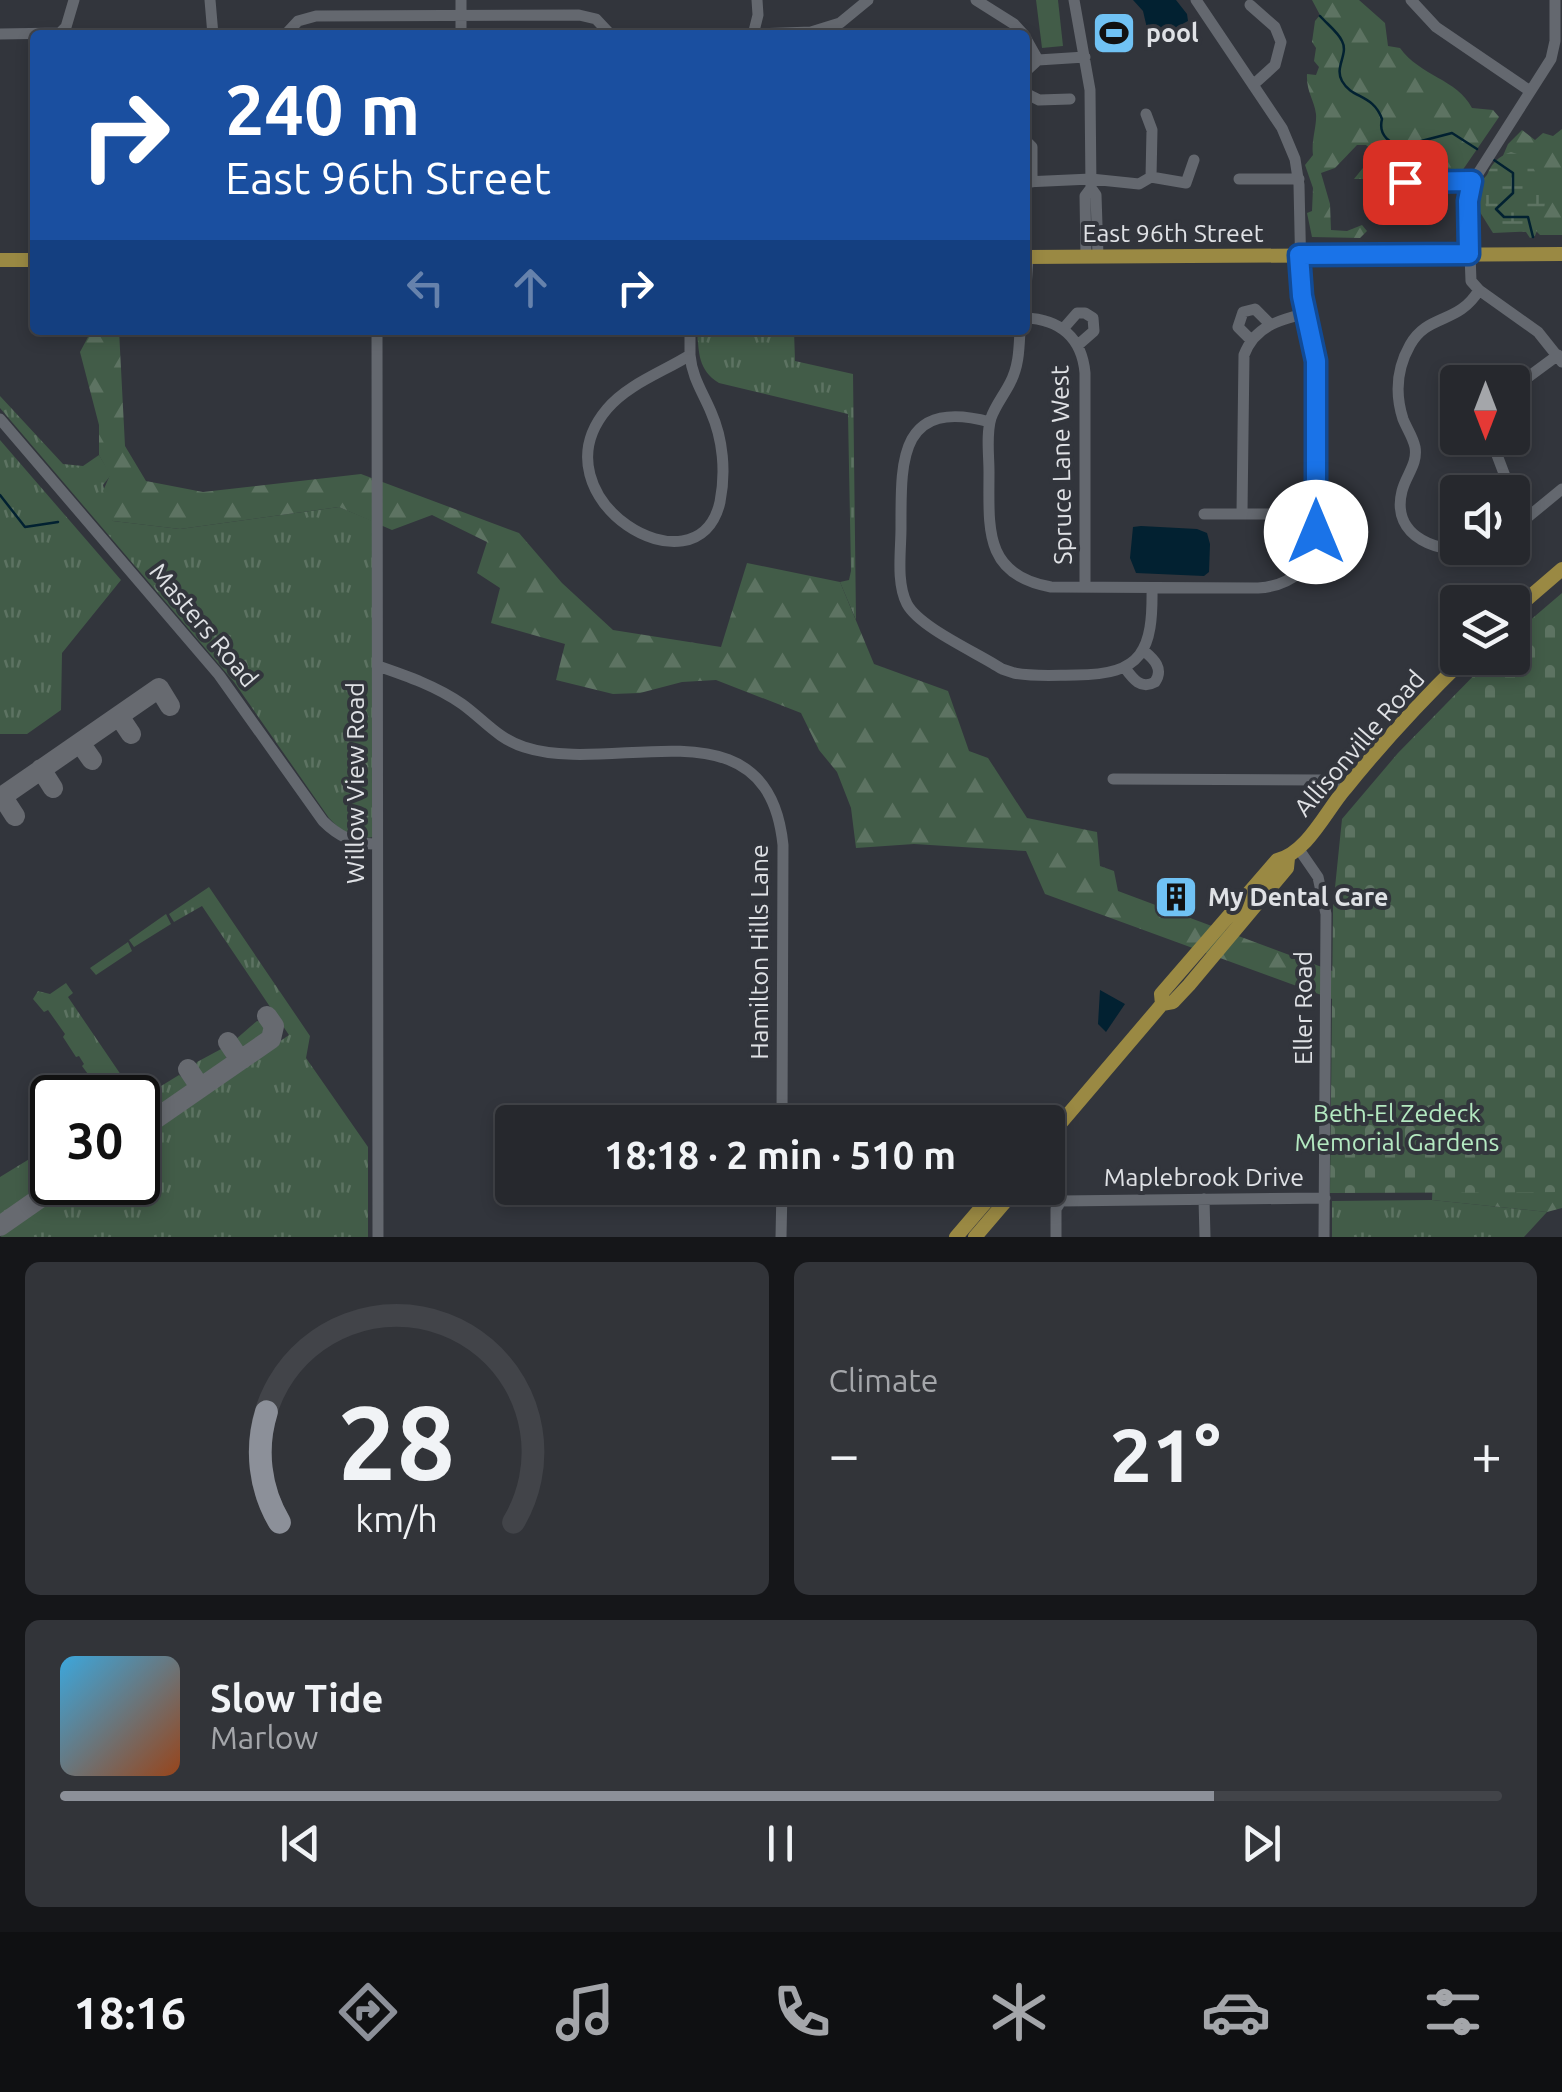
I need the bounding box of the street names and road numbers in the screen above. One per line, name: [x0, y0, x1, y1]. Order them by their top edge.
street label: East 96th Street: [1082, 219, 1264, 247]
street label: Spruce Lane West: [1045, 365, 1077, 565]
street label: Masters Road: [144, 558, 264, 692]
street label: Allisonville Road: [1288, 665, 1430, 821]
street label: Willow View Road: [341, 682, 369, 884]
street label: Hamilton Hills Lane: [745, 844, 773, 1060]
street label: Eller Road: [1289, 951, 1317, 1065]
street label: Maplebrook Drive: [1104, 1163, 1304, 1191]

